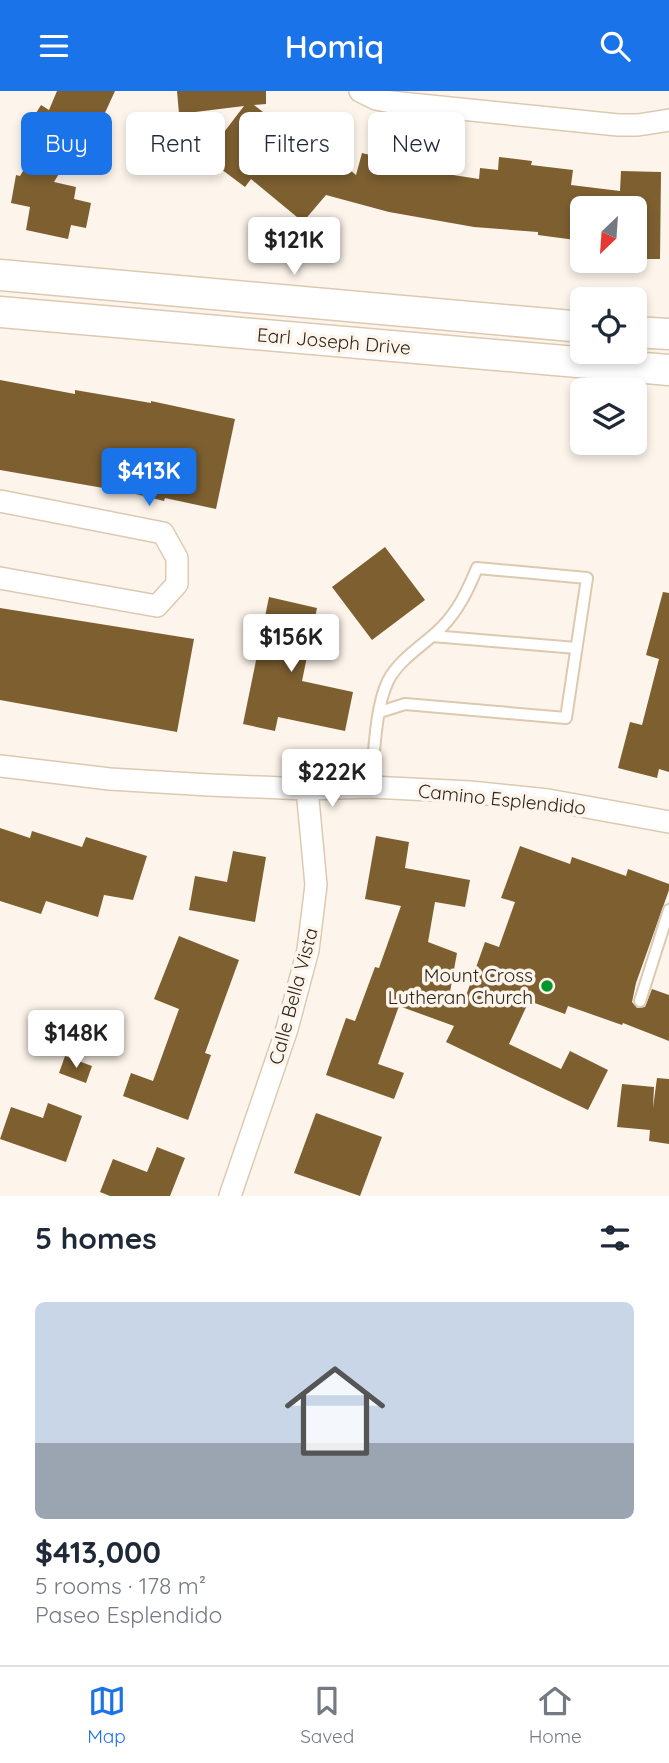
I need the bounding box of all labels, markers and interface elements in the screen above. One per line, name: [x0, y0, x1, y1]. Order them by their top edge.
text: Homiq: [285, 26, 384, 66]
icon: menu: [35, 27, 73, 65]
icon: search: [596, 27, 634, 65]
chip: Buy: [21, 112, 112, 175]
chip: Rent: [126, 112, 225, 175]
chip: Filters: [239, 112, 354, 175]
chip: New: [368, 112, 465, 175]
north arrow: [570, 196, 648, 273]
map controls: [570, 196, 647, 455]
pin: $121K: [245, 218, 343, 277]
text: $121K: [264, 225, 324, 254]
button: locate: [570, 287, 647, 364]
street label: Earl Joseph Drive: [256, 322, 412, 360]
button: layers: [570, 378, 647, 455]
pin: $413K: [100, 449, 198, 508]
text: $413K: [118, 456, 180, 485]
pin: $156K: [242, 615, 340, 674]
text: $156K: [259, 622, 323, 651]
pin: $222K: [283, 749, 381, 809]
text: $222K: [298, 757, 366, 786]
street label: Camino Esplendido: [417, 778, 587, 820]
street label: Calle Bella Vista: [263, 925, 323, 1067]
place label: Mount Cross Lutheran Church: [388, 963, 533, 1009]
marker: Mount Cross Lutheran Church: [539, 978, 555, 994]
pin: $148K: [27, 1011, 125, 1070]
text: $148K: [44, 1018, 108, 1047]
text: 5 homes: [35, 1219, 157, 1257]
icon: filters: [596, 1219, 634, 1257]
icon: home: [272, 1348, 398, 1474]
text: $413,000: [35, 1533, 161, 1571]
text: 5 rooms · 178 m²: [35, 1571, 206, 1600]
text: Paseo Esplendido: [35, 1600, 222, 1629]
tab: Map: [87, 1682, 126, 1748]
tab: Saved: [300, 1682, 354, 1748]
tab: Home: [529, 1682, 582, 1748]

